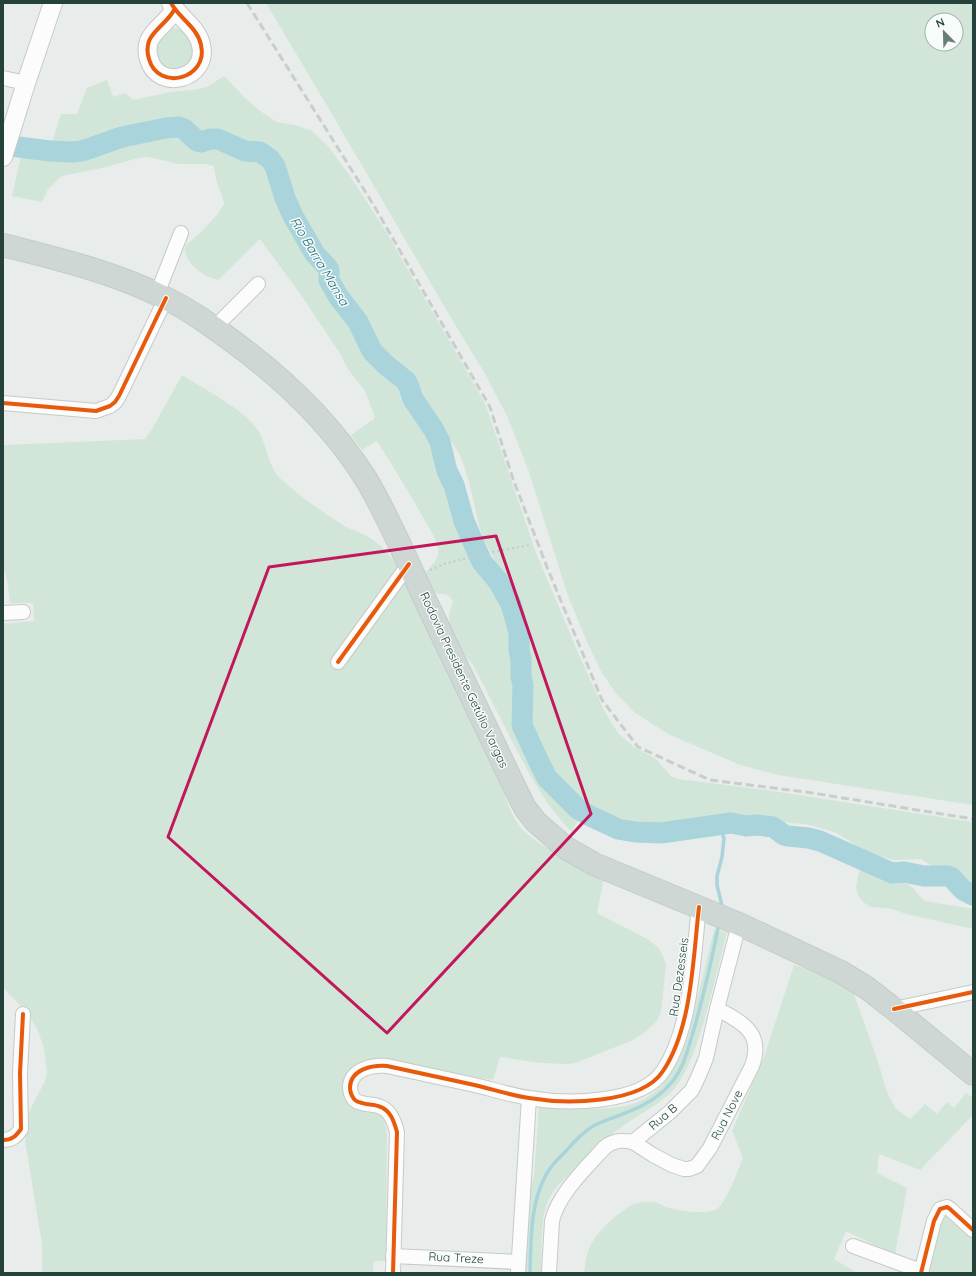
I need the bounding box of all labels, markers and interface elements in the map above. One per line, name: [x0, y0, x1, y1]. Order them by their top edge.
north arrow: [924, 12, 964, 52]
text: N: [934, 15, 947, 31]
water label: Rio Barra Mansa: [287, 214, 353, 309]
street label: Rodovia Presidente Getúlio Vargas: [417, 589, 512, 770]
street label: Rua Dezesseis: [666, 936, 692, 1017]
street label: Rua Nove: [708, 1087, 746, 1142]
street label: Rua B: [645, 1100, 680, 1133]
street label: Rua Treze: [428, 1249, 484, 1266]

